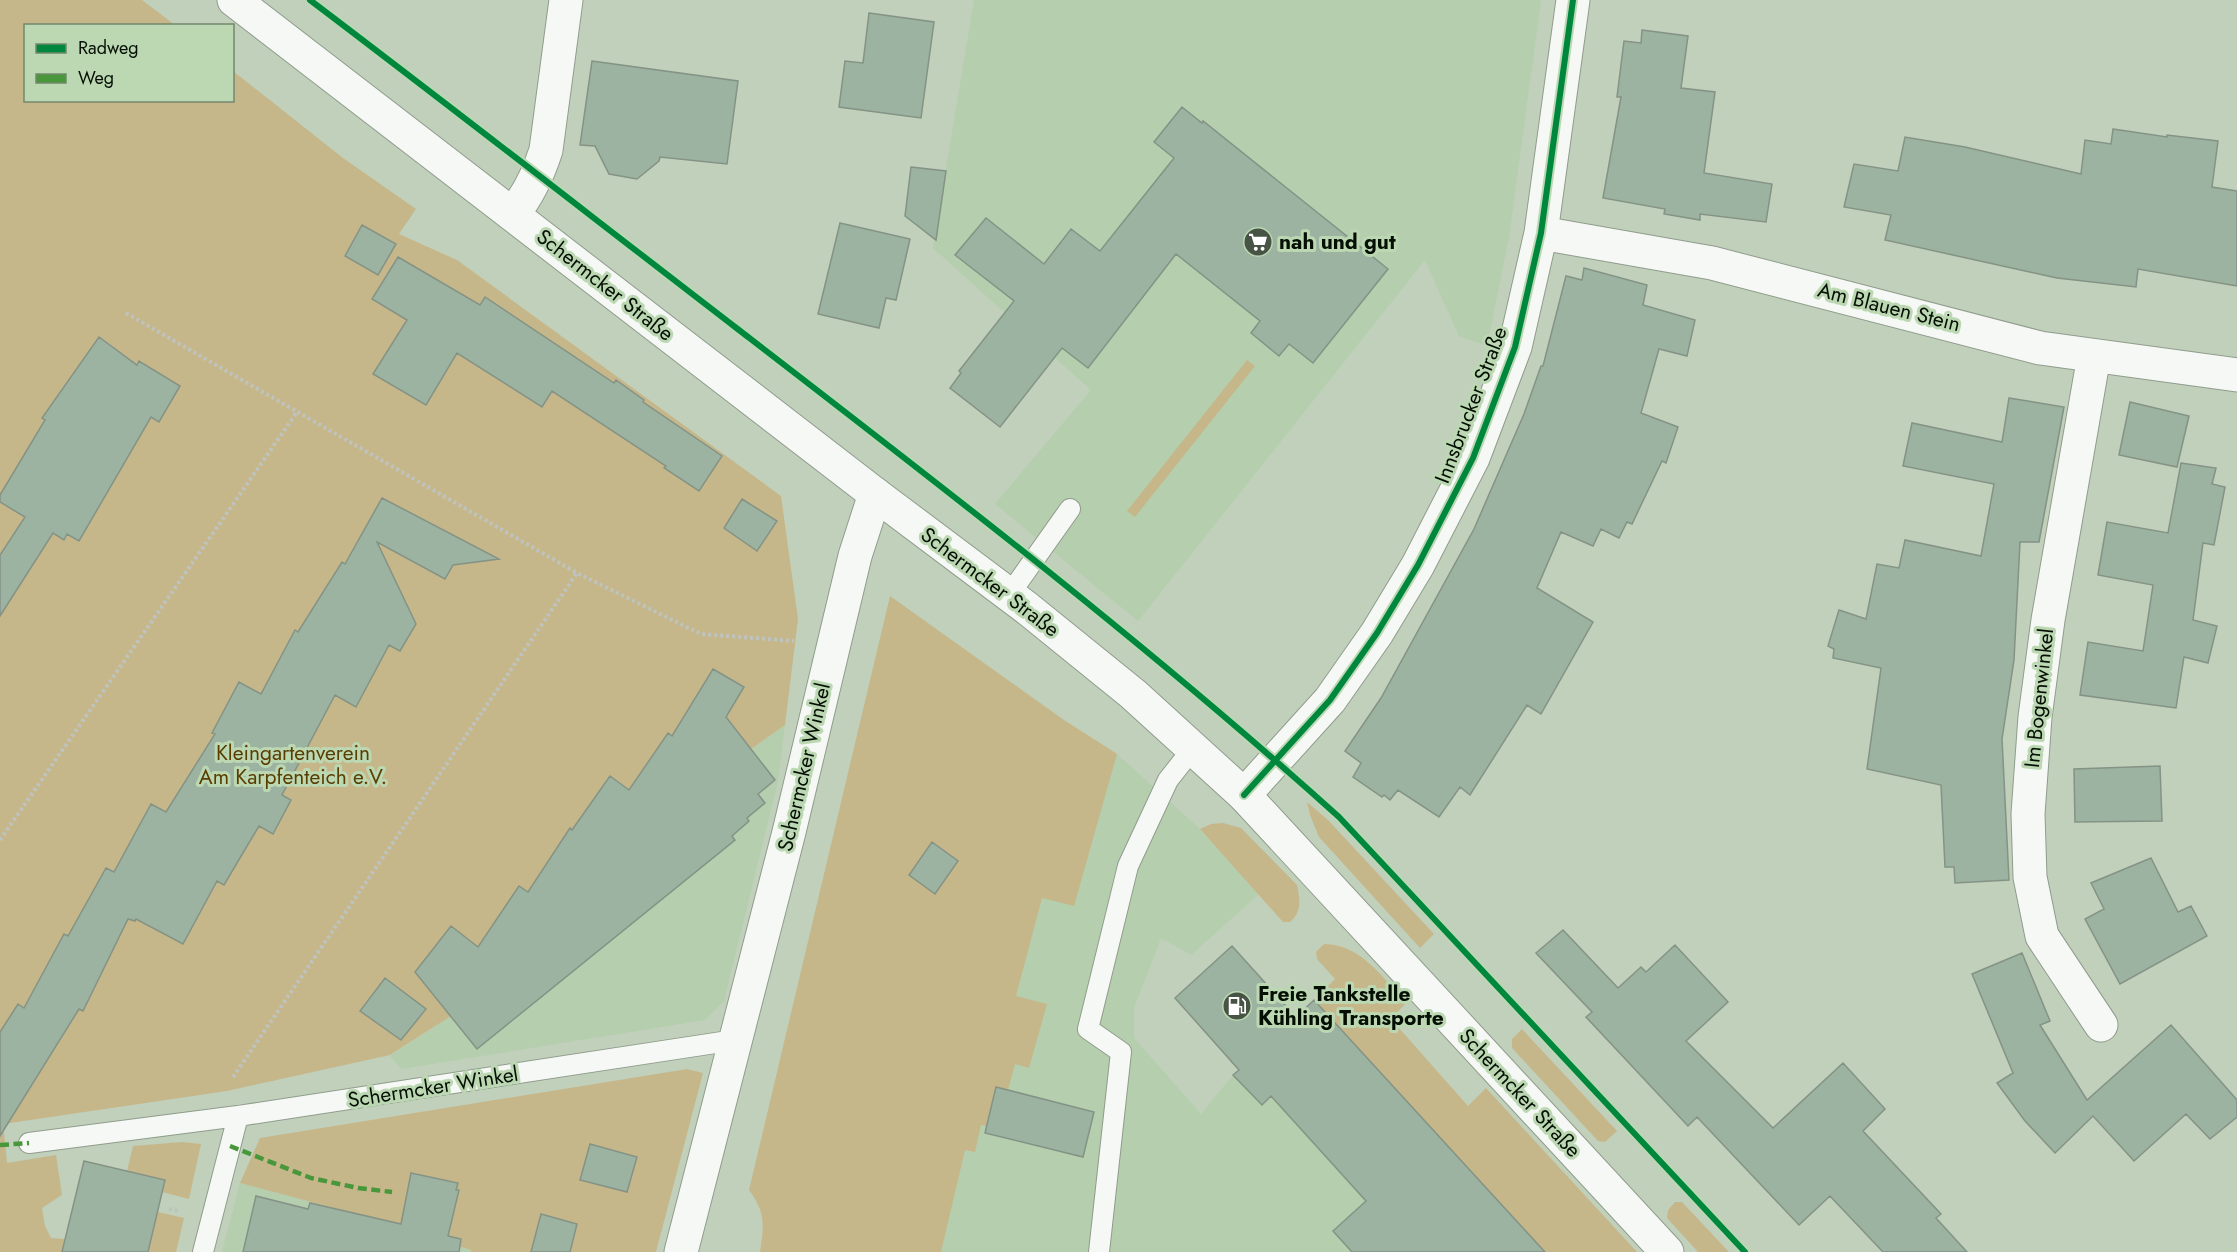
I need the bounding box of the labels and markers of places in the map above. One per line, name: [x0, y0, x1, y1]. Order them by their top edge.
supermarket icon: nah und gut: [1242, 226, 1274, 258]
place label: nah und gut: [1279, 227, 1396, 257]
place label: Freie Tankstelle Kühling Transporte: [1258, 979, 1444, 1033]
fuel station icon: Freie Tankstelle Kühling Transporte: [1221, 990, 1253, 1022]

